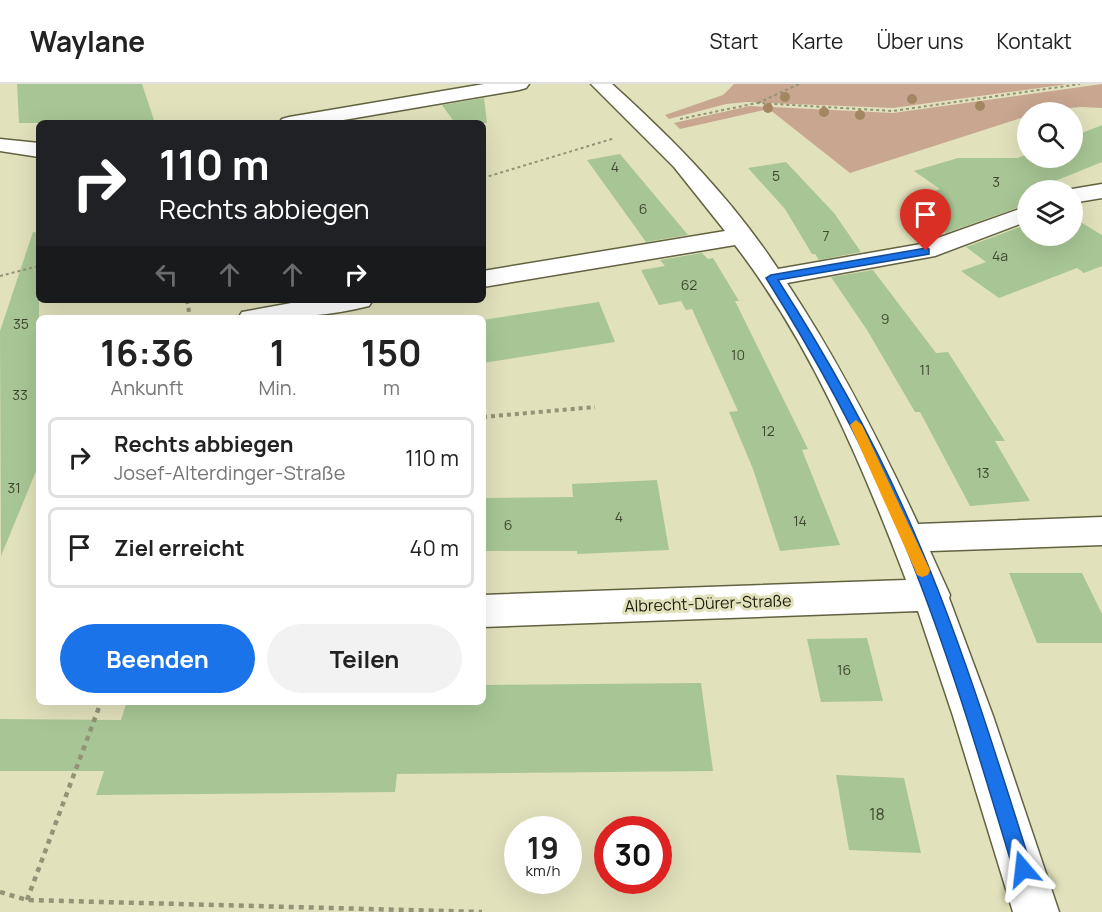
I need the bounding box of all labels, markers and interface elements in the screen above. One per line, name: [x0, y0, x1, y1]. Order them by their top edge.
text: Waylane: [30, 22, 145, 60]
text: Start: [709, 27, 758, 55]
text: Karte: [791, 27, 843, 55]
text: Über uns: [876, 27, 964, 55]
text: Kontakt: [997, 27, 1072, 55]
map controls: [1017, 102, 1083, 246]
button: search: [1017, 102, 1083, 168]
text: 110 m: [159, 135, 270, 193]
icon: right: [60, 144, 138, 222]
house number: 4: [611, 157, 619, 176]
house number: 5: [772, 166, 780, 185]
house number: 3: [992, 172, 1000, 191]
button: layers: [1017, 180, 1083, 246]
pin: [900, 189, 951, 251]
text: Rechts abbiegen: [159, 190, 370, 227]
icon: arrive: [909, 198, 942, 231]
house number: 6: [639, 199, 647, 218]
house number: 7: [822, 226, 830, 245]
house number: 4a: [992, 246, 1008, 265]
icon: left: [150, 258, 183, 291]
icon: ahead: [213, 258, 246, 291]
icon: ahead: [276, 258, 309, 291]
icon: right: [339, 258, 372, 291]
house number: 62: [681, 275, 697, 294]
house number: 9: [881, 309, 889, 328]
house number: 35: [13, 314, 29, 333]
text: 16:36: [100, 328, 194, 377]
text: 1: [270, 328, 285, 377]
text: 150: [361, 328, 422, 377]
house number: 10: [731, 345, 745, 364]
house number: 11: [920, 360, 930, 379]
text: Ankunft: [111, 374, 184, 401]
text: Min.: [258, 374, 297, 401]
text: m: [383, 374, 400, 401]
house number: 33: [12, 385, 28, 404]
house number: 12: [761, 421, 775, 440]
text: Rechts abbiegen: [114, 429, 293, 459]
icon: right: [63, 441, 96, 474]
text: 110 m: [405, 443, 459, 473]
text: Josef-Alterdinger-Straße: [114, 459, 345, 486]
house number: 13: [976, 463, 990, 482]
house number: 31: [7, 478, 21, 497]
house number: 4: [615, 507, 623, 526]
house number: 14: [793, 511, 807, 530]
house number: 6: [504, 515, 512, 534]
icon: arrive: [63, 531, 96, 564]
text: Ziel erreicht: [114, 533, 245, 563]
text: 40 m: [410, 533, 459, 563]
street label: Albrecht-Dürer-Straße: [624, 589, 792, 617]
button: Beenden: [60, 624, 255, 693]
button: Teilen: [267, 624, 462, 693]
house number: 16: [837, 660, 851, 679]
house number: 18: [869, 803, 885, 825]
speed limit sign: 30: [594, 816, 672, 894]
text: 19: [527, 827, 559, 868]
position arrow: [991, 837, 1055, 901]
text: km/h: [526, 860, 560, 881]

